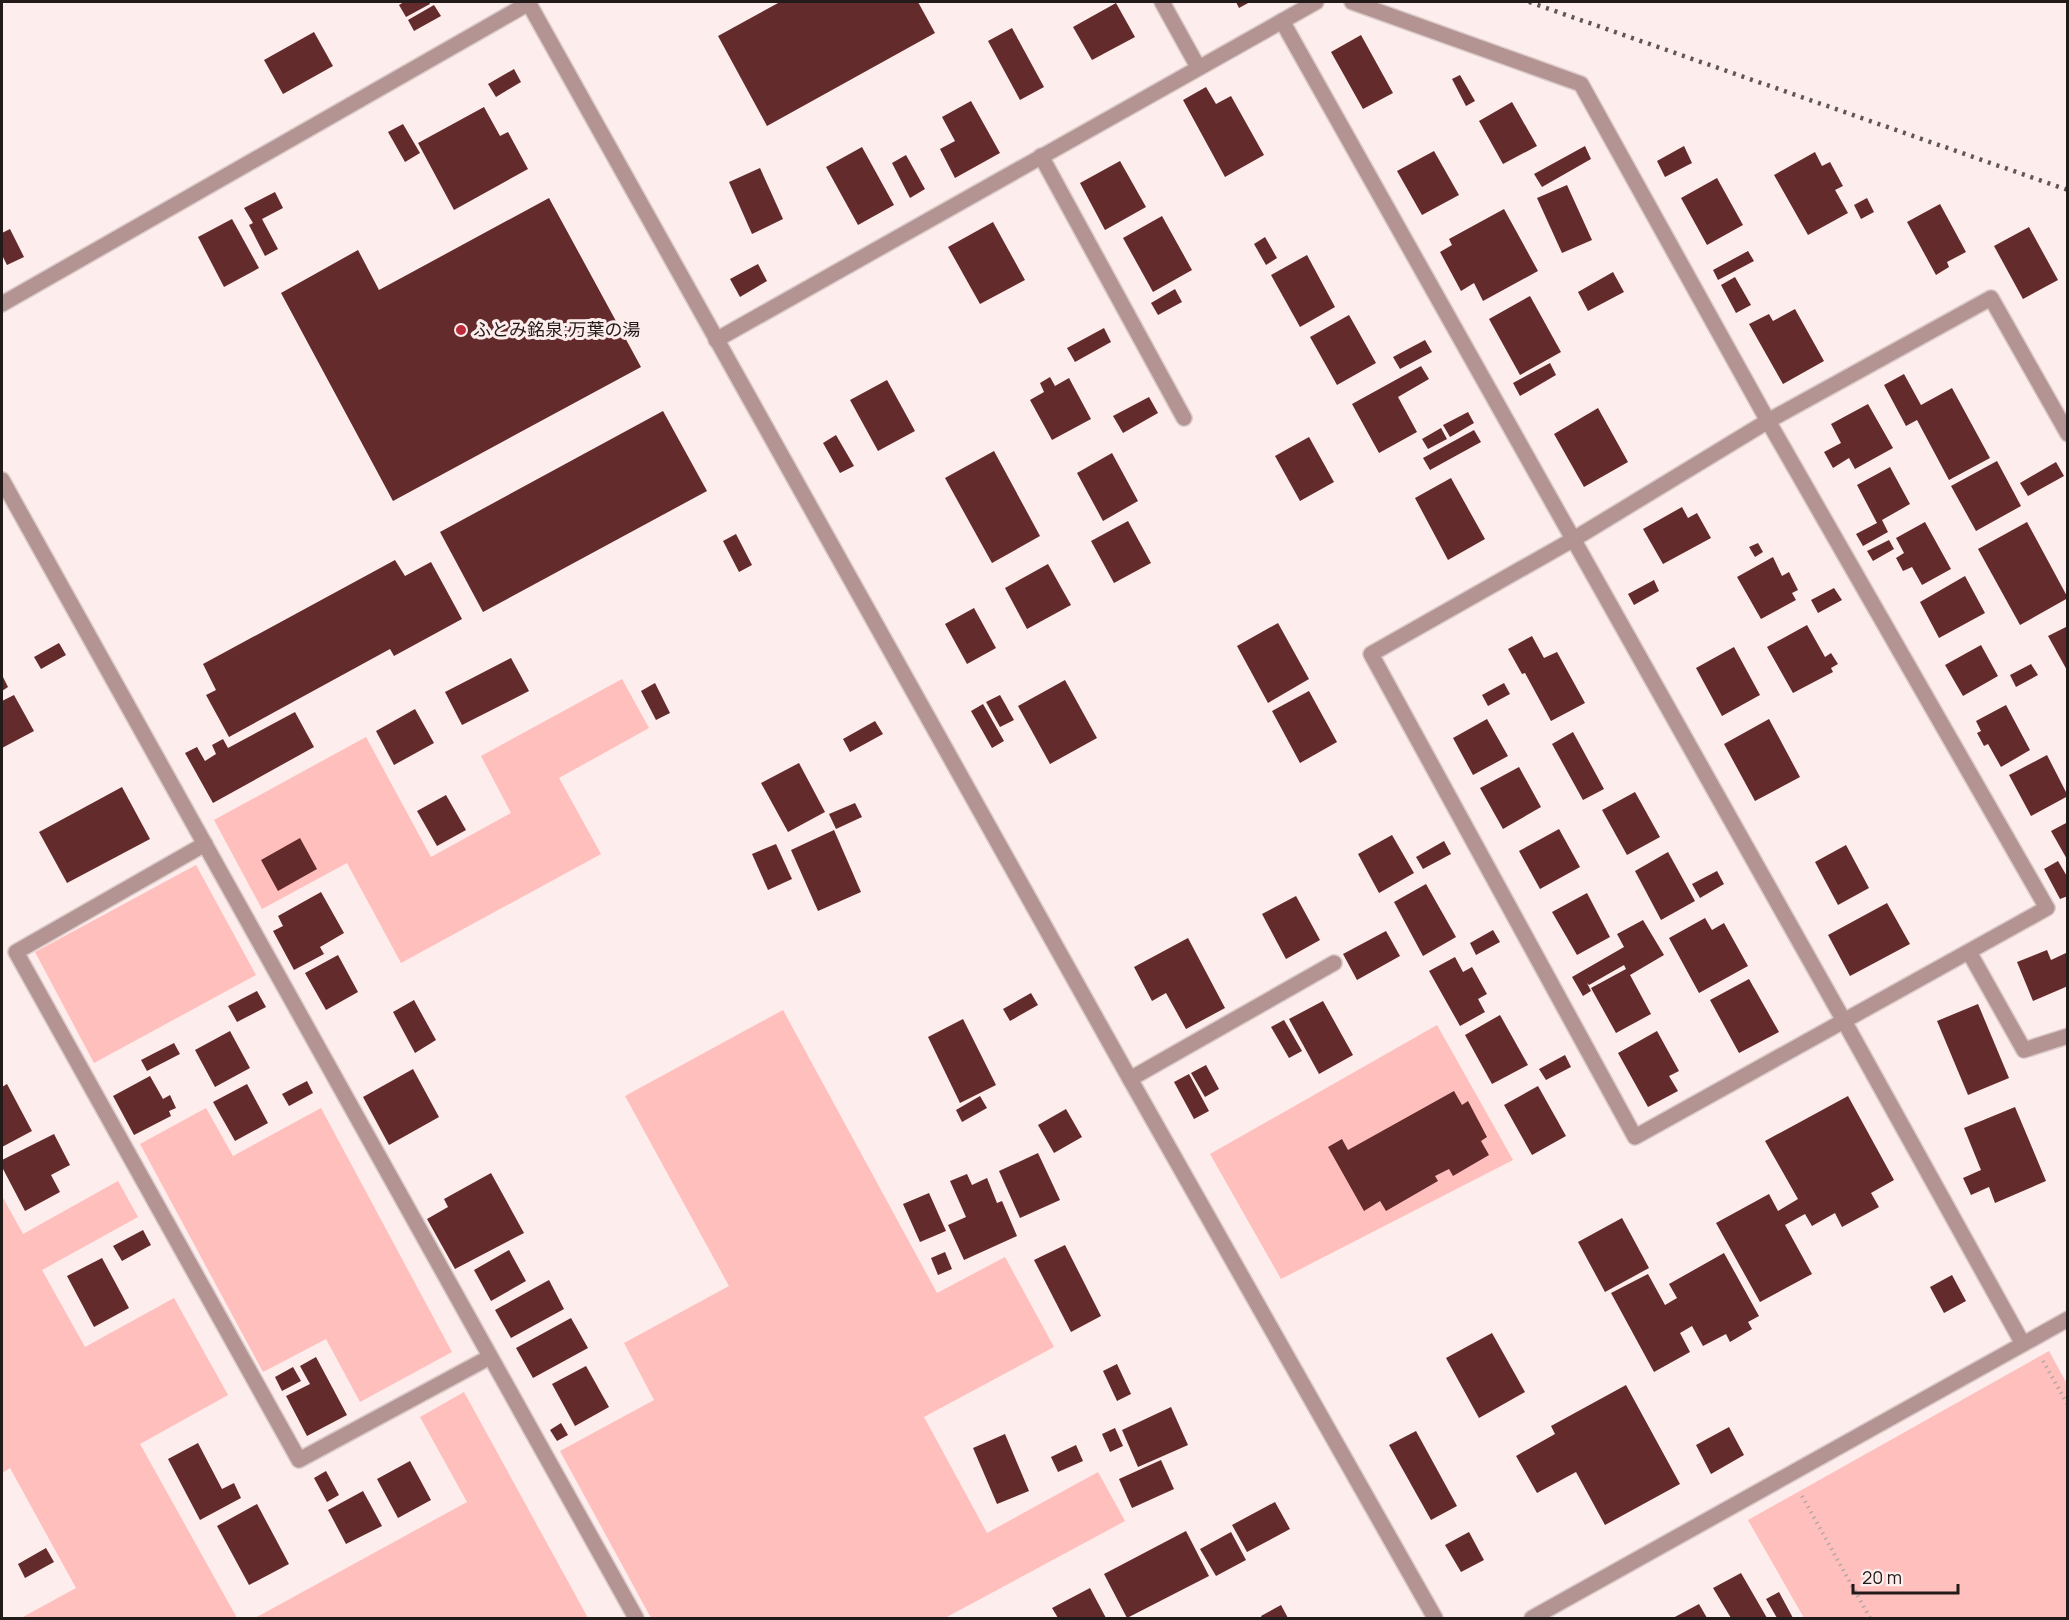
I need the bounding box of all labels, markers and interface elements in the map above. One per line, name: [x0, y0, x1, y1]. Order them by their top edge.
place label: ふとみ銘泉;万葉の湯: [473, 317, 641, 341]
marker: ふとみ銘泉;万葉の湯: [454, 323, 468, 337]
scale bar: [1853, 1557, 1958, 1595]
text: 20 m: [1862, 1565, 1902, 1589]

